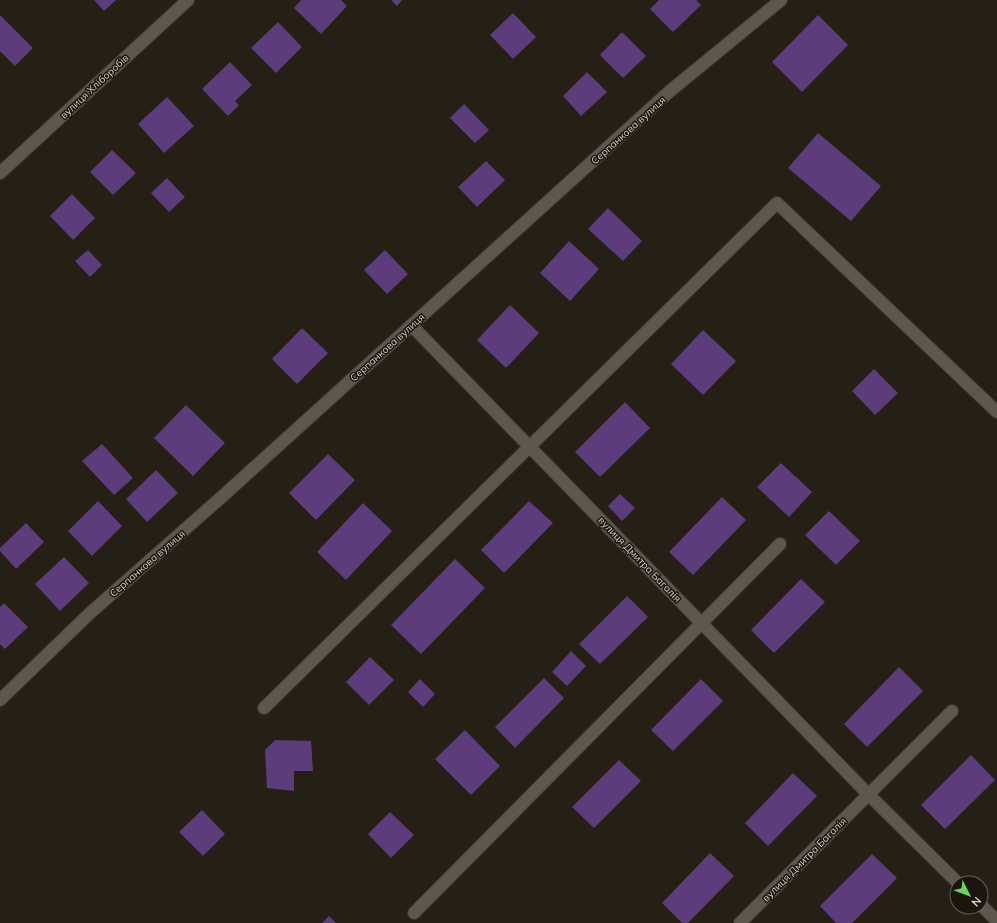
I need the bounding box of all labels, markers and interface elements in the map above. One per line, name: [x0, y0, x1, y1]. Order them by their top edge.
street label: вулиця Хліборобів: [57, 51, 132, 121]
street label: Серпанкова вулиця: [588, 93, 668, 167]
street label: Серпанкова вулиця: [347, 310, 427, 384]
street label: вулиця Дмитра Багалія: [595, 514, 684, 605]
street label: Серпанкова вулиця: [107, 527, 188, 600]
street label: вулиця Дмитра Багалія: [759, 814, 849, 904]
north arrow: [949, 875, 989, 915]
text: N: [968, 894, 984, 909]

